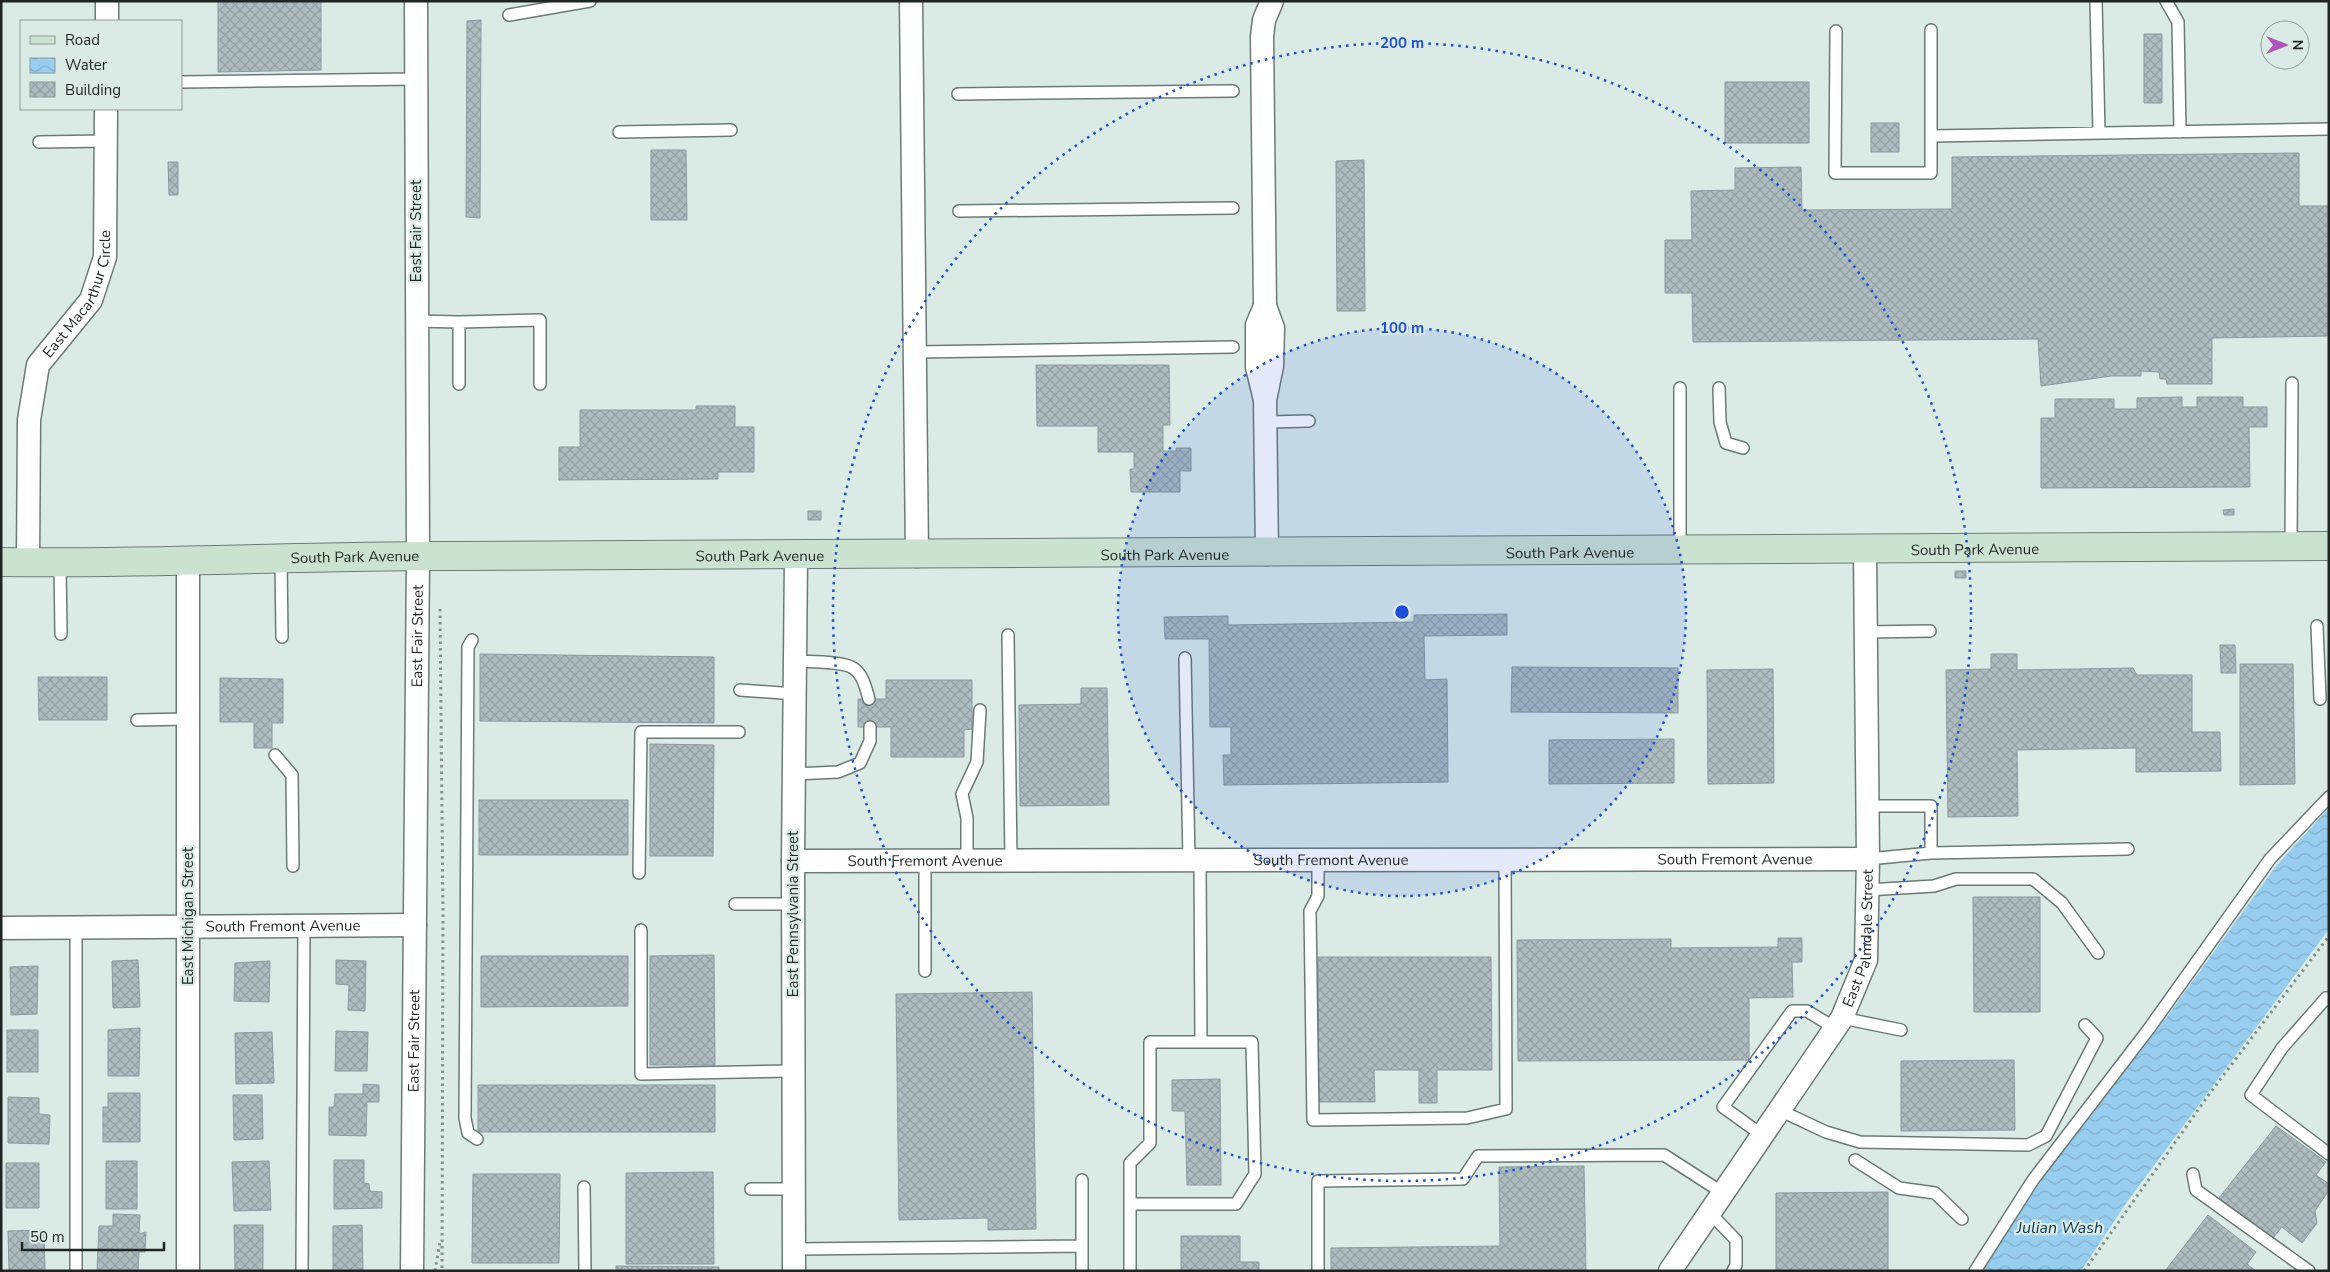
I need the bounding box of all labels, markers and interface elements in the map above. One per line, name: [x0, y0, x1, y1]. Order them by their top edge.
legend: [20, 20, 182, 110]
north arrow: [2260, 20, 2310, 70]
text: Road: [65, 30, 100, 50]
text: 200 m: [1380, 33, 1424, 53]
text: N: [2288, 40, 2307, 50]
text: Water: [65, 55, 108, 75]
text: Building: [65, 80, 121, 100]
street label: East Fair Street: [406, 179, 426, 282]
street label: East Macarthur Circle: [38, 230, 115, 362]
text: 100 m: [1380, 318, 1424, 338]
street label: South Park Avenue: [1911, 539, 2039, 560]
street label: South Park Avenue: [1506, 542, 1634, 563]
street label: South Park Avenue: [1101, 545, 1229, 565]
street label: South Park Avenue: [290, 546, 419, 568]
street label: South Park Avenue: [696, 546, 824, 566]
street label: East Fair Street: [407, 584, 428, 687]
centre of rings: [1393, 603, 1411, 621]
street label: East Pennsylvania Street: [783, 830, 803, 997]
street label: East Michigan Street: [178, 846, 198, 985]
street label: South Fremont Avenue: [1658, 849, 1813, 869]
street label: South Fremont Avenue: [1254, 850, 1409, 870]
street label: South Fremont Avenue: [848, 851, 1003, 871]
street label: East Palmdale Street: [1838, 868, 1878, 1010]
street label: South Fremont Avenue: [205, 915, 361, 937]
street label: East Fair Street: [404, 989, 424, 1092]
water label: Julian Wash: [2016, 1217, 2103, 1239]
scale bar: [22, 1220, 165, 1252]
text: 50 m: [30, 1227, 65, 1247]

